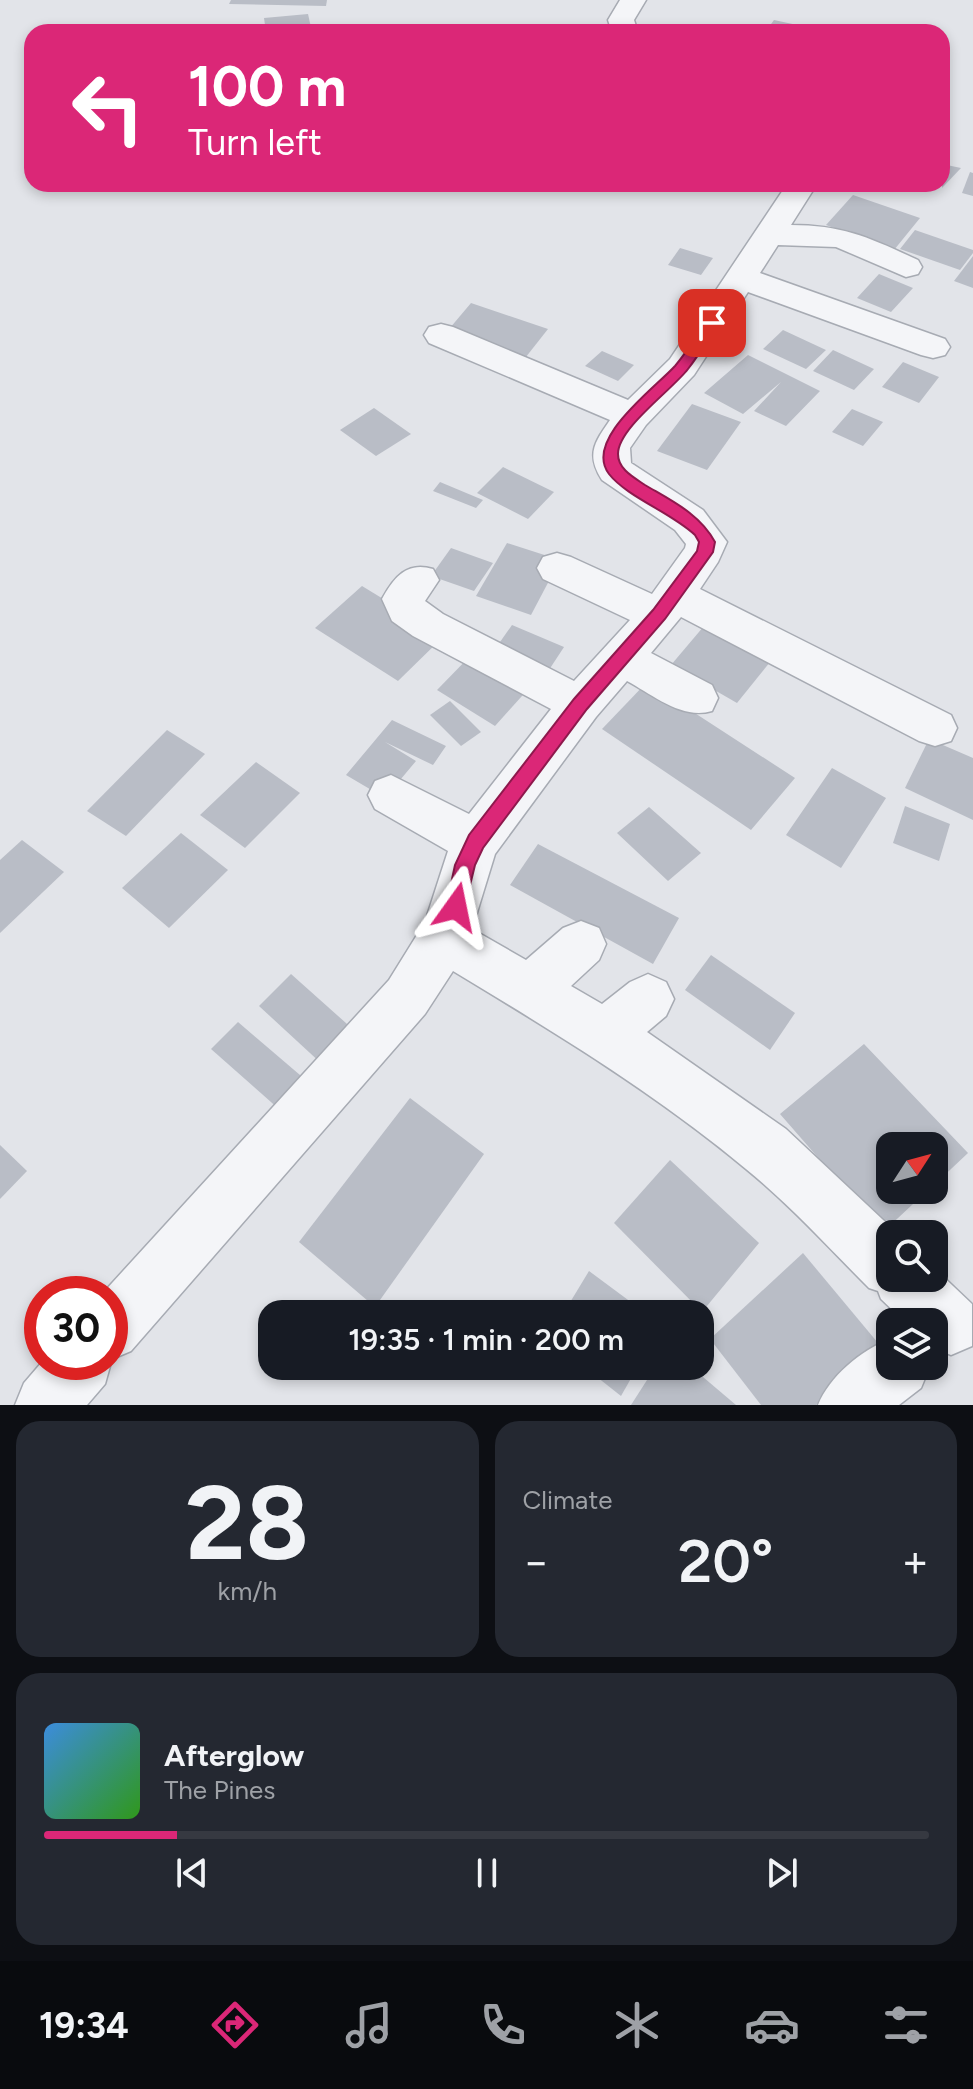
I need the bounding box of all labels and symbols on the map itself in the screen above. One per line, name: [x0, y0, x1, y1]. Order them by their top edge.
pin: [678, 289, 746, 357]
position arrow: [414, 865, 498, 949]
north arrow: [876, 1132, 948, 1204]
speed limit sign: 30: [24, 1276, 128, 1380]

